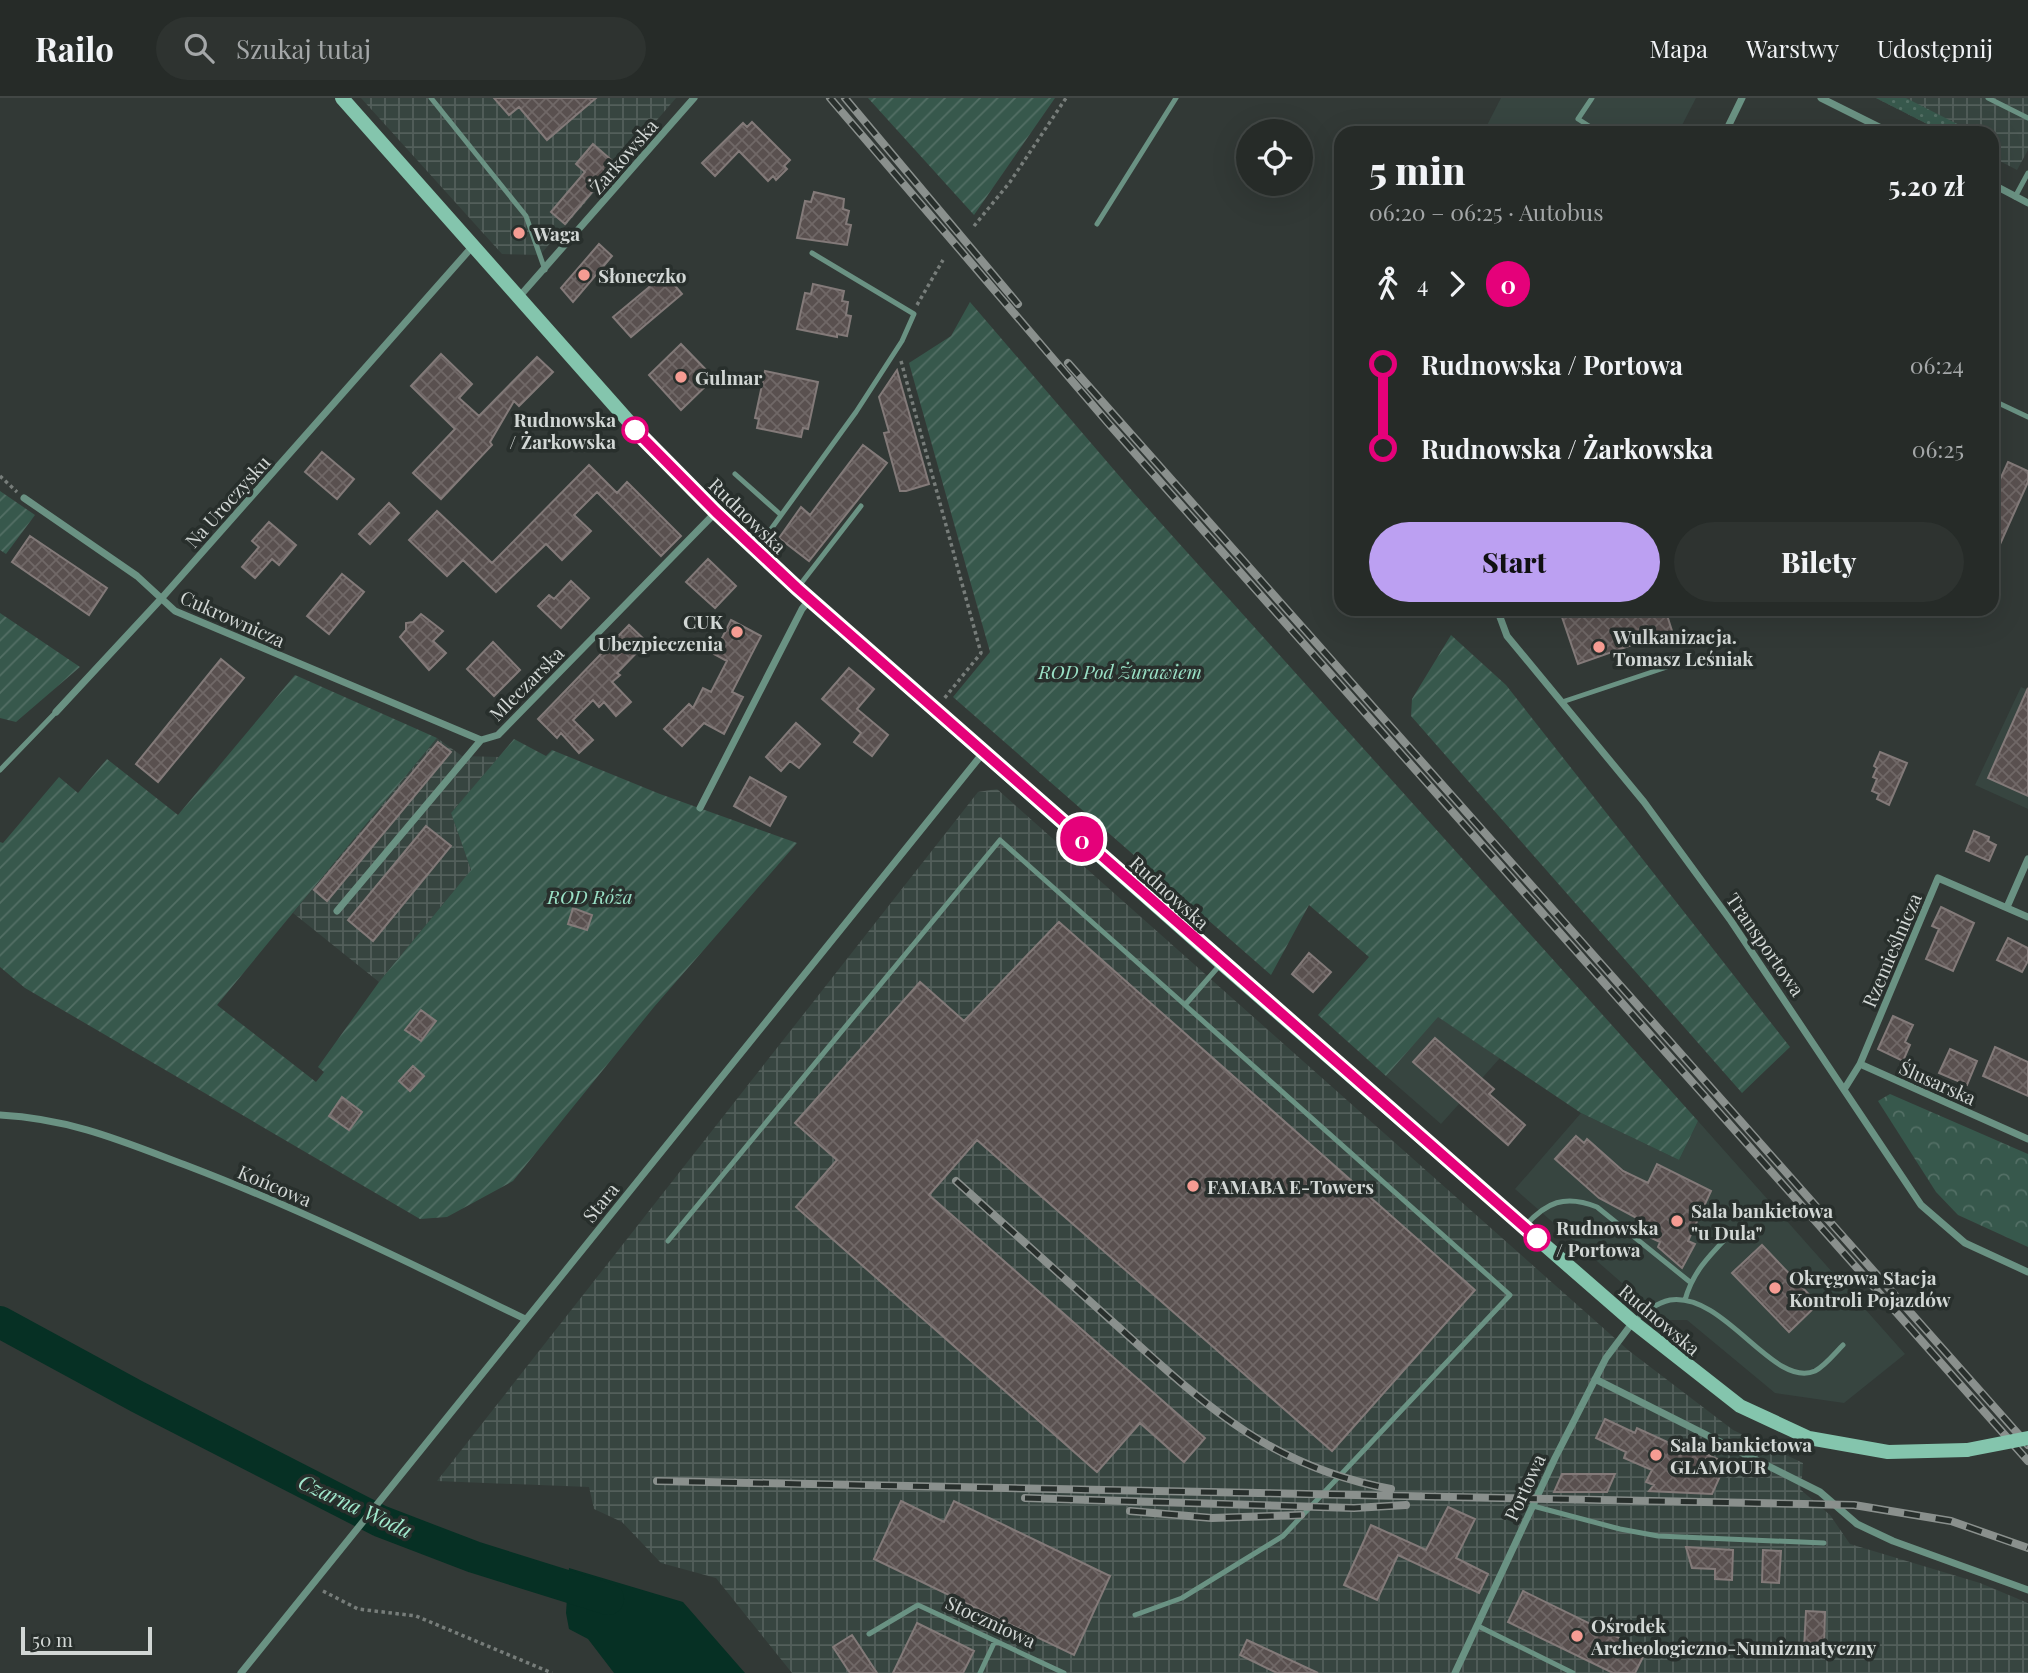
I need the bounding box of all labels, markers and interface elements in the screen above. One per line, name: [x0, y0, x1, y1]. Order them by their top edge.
search box: [156, 17, 646, 80]
text: Railo: [35, 26, 114, 70]
icon: search: [180, 29, 218, 67]
text: Szukaj tutaj: [236, 31, 371, 66]
text: Mapa: [1649, 32, 1708, 64]
text: Warstwy: [1746, 32, 1839, 64]
text: Udostępnij: [1877, 32, 1993, 64]
street label: Żarkowska: [583, 112, 663, 199]
map controls: [1236, 119, 1313, 196]
button: locate: [1236, 119, 1313, 196]
text: 5 min: [1369, 144, 1465, 195]
text: 5.20 zł: [1888, 168, 1964, 203]
text: 06:20 – 06:25 · Autobus: [1369, 196, 1604, 227]
place label: Waga: [532, 220, 580, 246]
marker: Waga: [511, 225, 527, 241]
place label: Słoneczko: [598, 262, 687, 288]
icon: walk: [1369, 265, 1407, 303]
icon: forward: [1438, 265, 1476, 303]
marker: Słoneczko: [576, 267, 592, 283]
text: 4: [1417, 268, 1428, 299]
text: 0: [1500, 268, 1516, 300]
text: Rudnowska / Portowa: [1421, 347, 1683, 382]
text: 06:24: [1910, 349, 1964, 380]
place label: Gulmar: [695, 364, 762, 390]
marker: Gulmar: [673, 369, 689, 385]
place label: Rudnowska / Żarkowska: [509, 406, 616, 454]
marker: Rudnowska / Żarkowska: [622, 417, 648, 443]
text: Rudnowska / Żarkowska: [1421, 431, 1713, 466]
text: 06:25: [1912, 433, 1964, 464]
street label: Na Uroczysku: [179, 449, 275, 553]
street label: Rudnowska: [703, 471, 793, 559]
button: Start: [1369, 522, 1660, 602]
button: Bilety: [1674, 522, 1964, 602]
street label: Cukrownicza: [176, 583, 290, 653]
place label: CUK Ubezpieczenia: [598, 608, 723, 656]
place label: Wulkanizacja. Tomasz Leśniak: [1612, 623, 1754, 671]
marker: CUK Ubezpieczenia: [729, 624, 745, 640]
marker: Wulkanizacja. Tomasz Leśniak: [1591, 639, 1607, 655]
street label: Mleczarska: [483, 640, 569, 726]
park label: ROD Pod Żurawiem: [1037, 658, 1202, 684]
line badge: 0: [1059, 816, 1105, 862]
text: 0: [1074, 823, 1090, 855]
street label: Rudnowska: [1125, 849, 1216, 935]
park label: ROD Róża: [546, 883, 633, 909]
street label: Transportowa: [1721, 887, 1811, 1001]
street label: Rzemieślnicza: [1855, 888, 1927, 1011]
street label: Ślusarska: [1896, 1054, 1981, 1111]
street label: Końcowa: [234, 1158, 316, 1212]
place label: FAMABA E-Towers: [1207, 1173, 1374, 1199]
street label: Stara: [576, 1176, 624, 1227]
marker: FAMABA E-Towers: [1185, 1178, 1201, 1194]
place label: Sala bankietowa "u Dula": [1691, 1197, 1833, 1245]
marker: Sala bankietowa "u Dula": [1669, 1213, 1685, 1229]
place label: Rudnowska / Portowa: [1556, 1214, 1659, 1262]
marker: Rudnowska / Portowa: [1524, 1225, 1550, 1251]
place label: Okręgowa Stacja Kontroli Pojazdów: [1789, 1264, 1951, 1312]
street label: Rudnowska: [1614, 1277, 1707, 1361]
marker: Okręgowa Stacja Kontroli Pojazdów: [1767, 1280, 1783, 1296]
place label: Sala bankietowa GLAMOUR: [1670, 1431, 1812, 1479]
marker: Sala bankietowa GLAMOUR: [1648, 1447, 1664, 1463]
street label: Portowa: [1497, 1449, 1551, 1525]
water label: Czarna Woda: [295, 1466, 417, 1544]
street label: Stoczniowa: [942, 1589, 1041, 1653]
place label: Ośrodek Archeologiczno-Numizmatyczny: [1590, 1612, 1876, 1660]
scale bar: [21, 1624, 152, 1656]
text: 50 m: [32, 1626, 73, 1652]
marker: Ośrodek Archeologiczno-Numizmatyczny: [1569, 1628, 1585, 1644]

